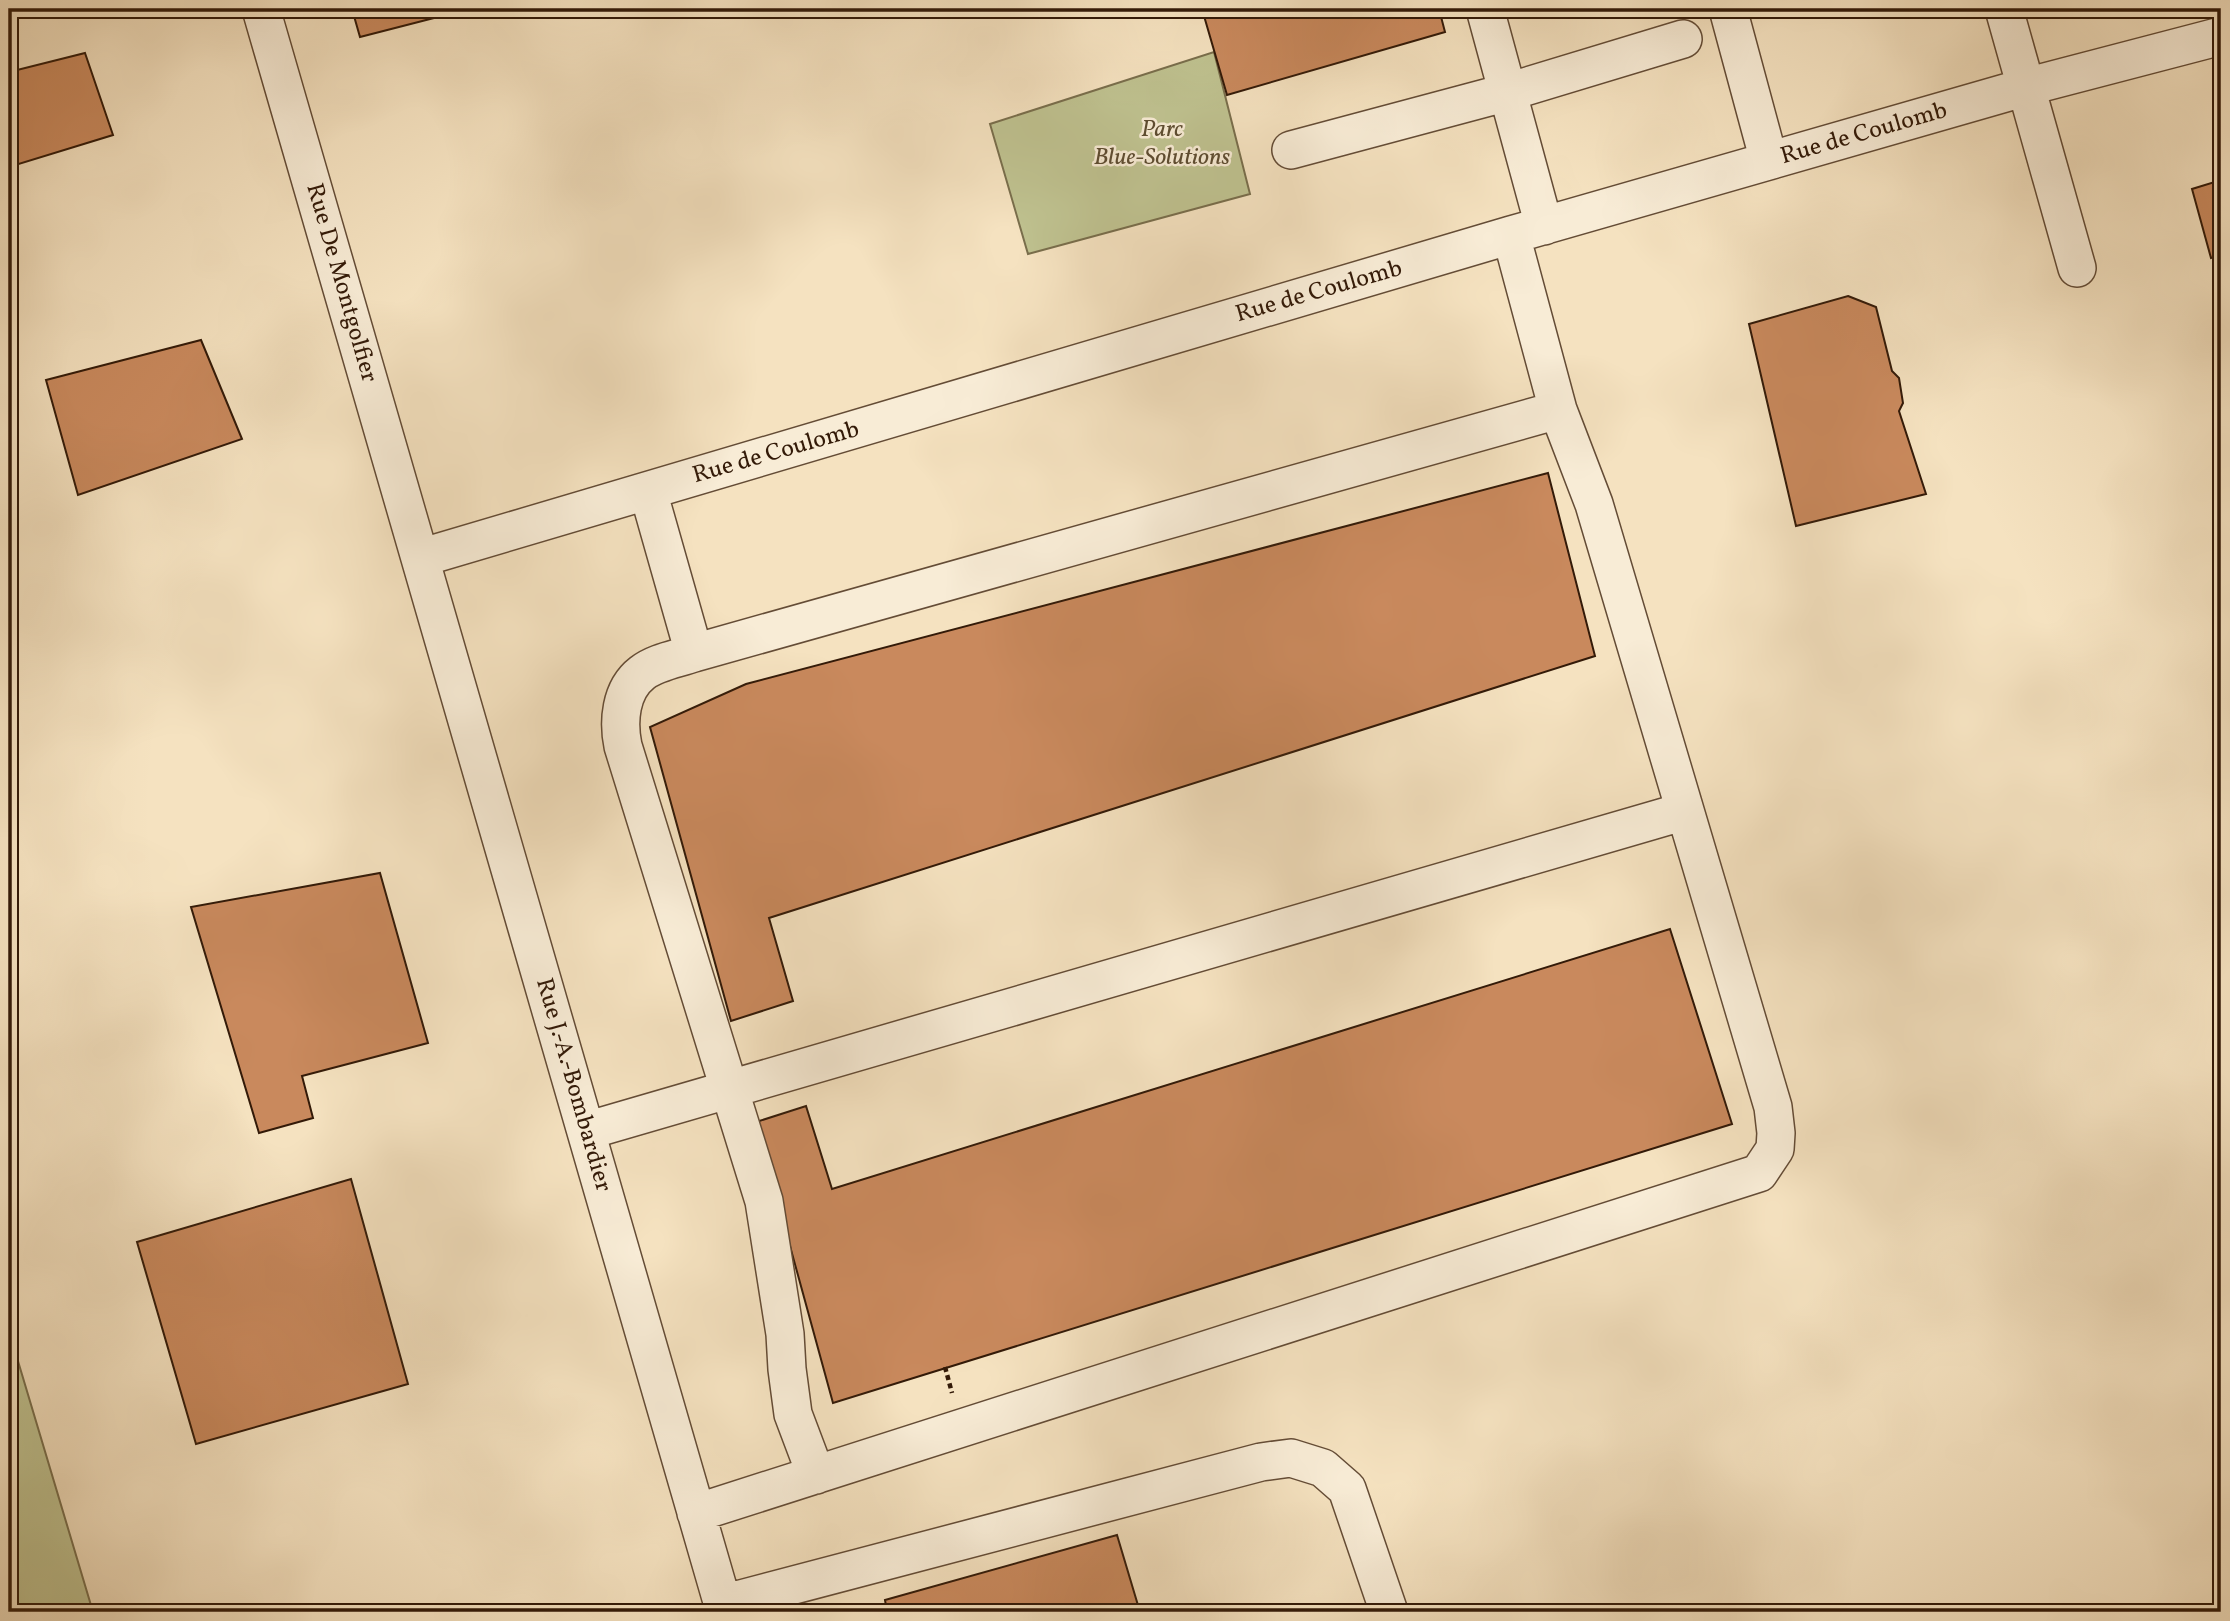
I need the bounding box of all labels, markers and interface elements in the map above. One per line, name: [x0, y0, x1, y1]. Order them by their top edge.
street label: Rue de Coulomb: [1777, 94, 1951, 174]
park label: Parc Blue-Solutions: [1094, 113, 1230, 175]
street label: Rue De Montgolfier: [296, 179, 386, 387]
street label: Rue de Coulomb: [1232, 252, 1406, 332]
street label: Rue de Coulomb: [689, 413, 863, 493]
street label: Rue J.-A.-Bombardier: [526, 974, 620, 1196]

